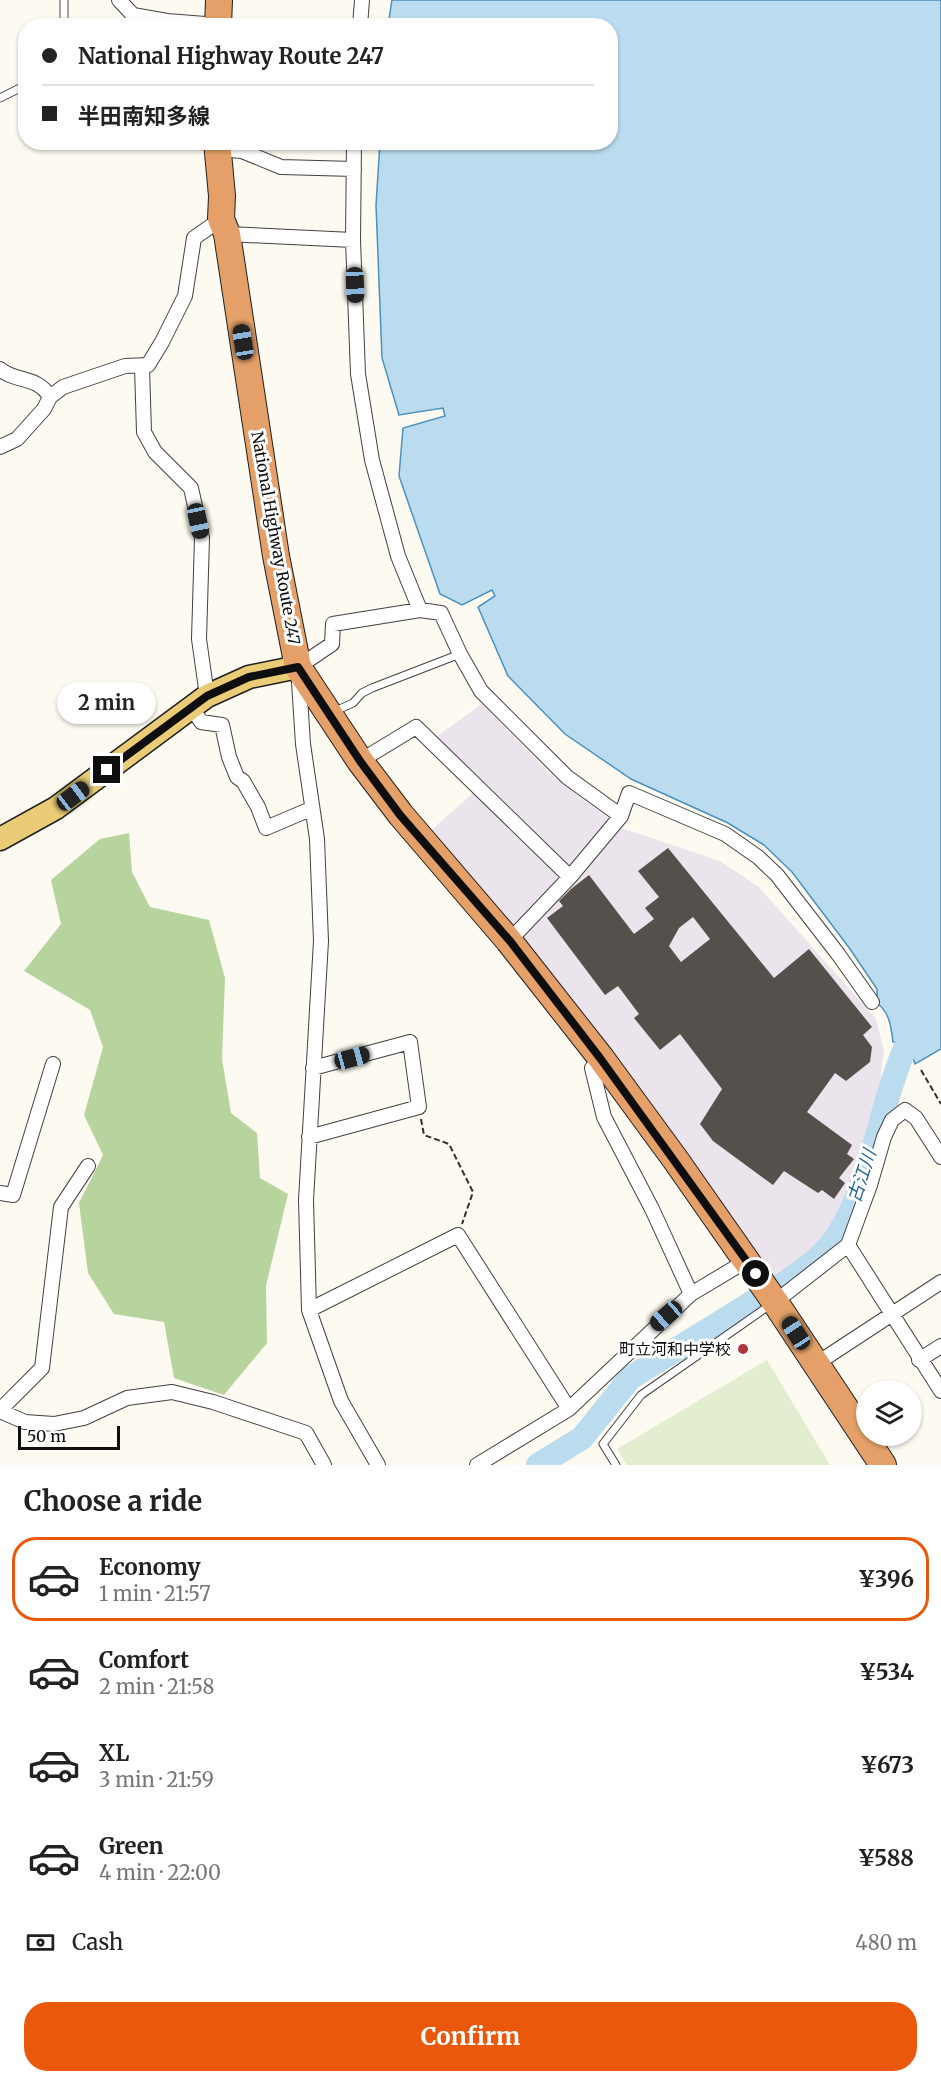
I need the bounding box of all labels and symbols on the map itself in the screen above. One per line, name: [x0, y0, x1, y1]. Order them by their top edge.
car: [345, 267, 365, 303]
car: [231, 323, 255, 361]
street label: National Highway Route 247: [247, 430, 305, 646]
car: [185, 502, 211, 540]
callout: 2 min: [57, 683, 156, 725]
route end: [93, 756, 120, 783]
car: [53, 778, 93, 814]
car: [332, 1045, 372, 1071]
water label: 古江川: [842, 1145, 881, 1205]
route start: [742, 1260, 769, 1287]
car: [647, 1297, 685, 1335]
car: [779, 1313, 813, 1353]
place label: 町立河和中学校: [619, 1339, 731, 1359]
marker: 町立河和中学校: [736, 1342, 750, 1356]
scale bar: [18, 1423, 120, 1450]

